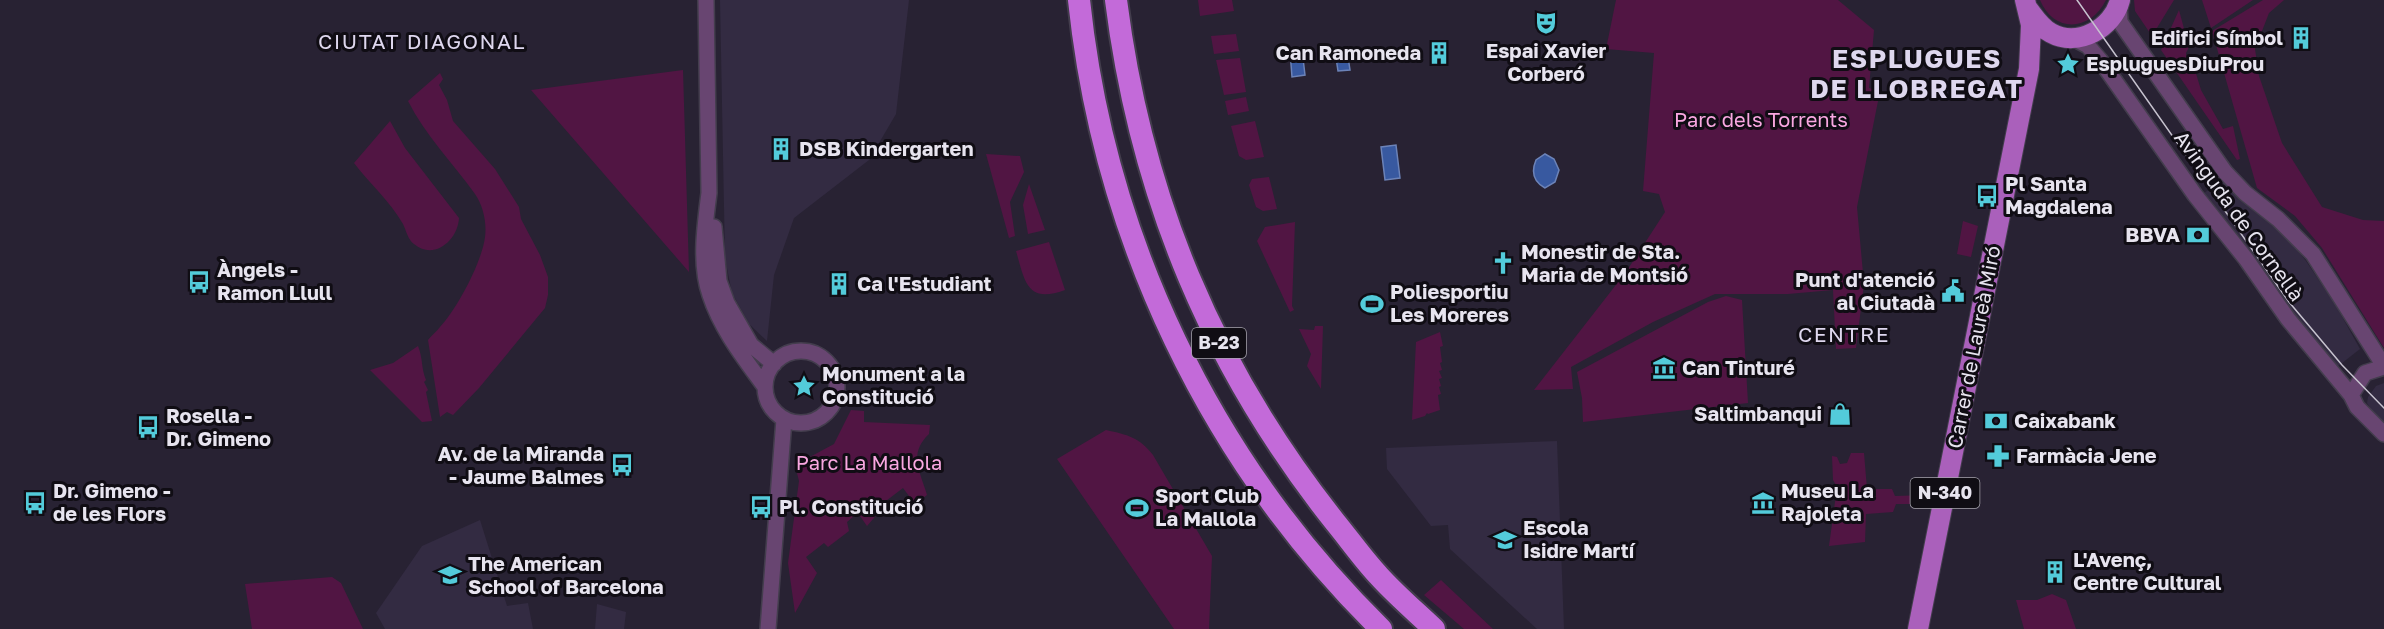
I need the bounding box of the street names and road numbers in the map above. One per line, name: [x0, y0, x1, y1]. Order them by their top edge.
street label: Avinguda de Cornellà: [2170, 126, 2310, 305]
street label: Carrer de Laureà Miró: [1942, 243, 2004, 450]
road number: B-23: [1192, 328, 1246, 358]
road number: N-340: [1910, 478, 1980, 508]

